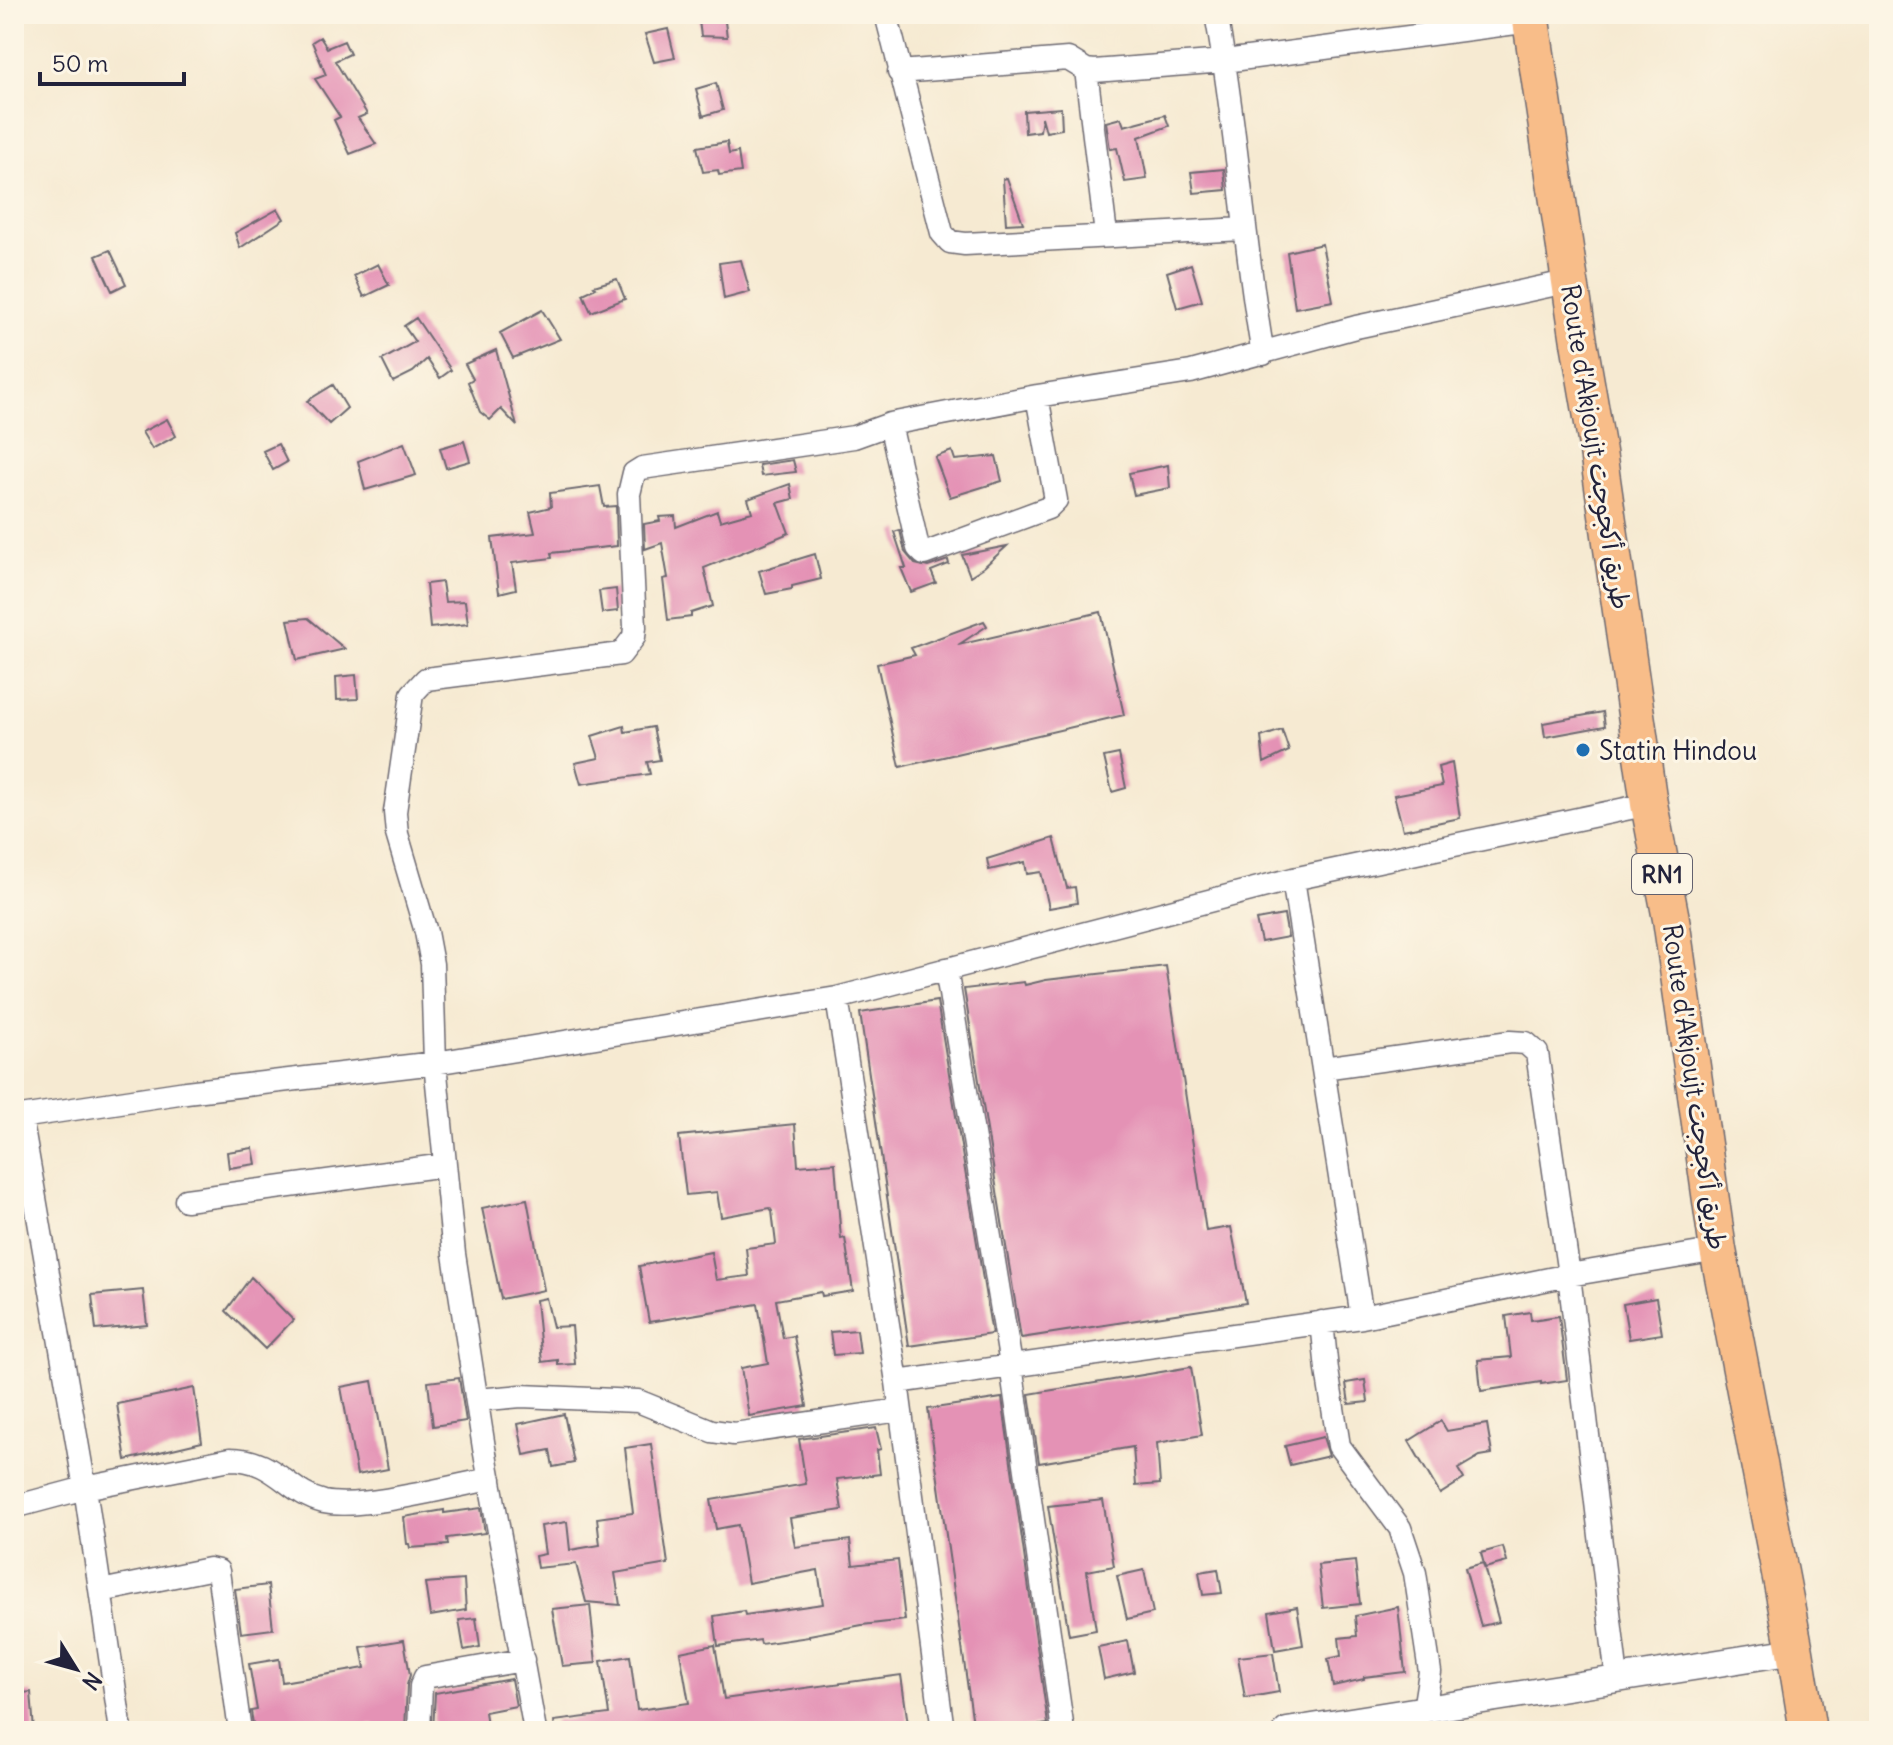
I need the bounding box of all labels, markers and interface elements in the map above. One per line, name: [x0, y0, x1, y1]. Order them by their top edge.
scale bar: [40, 36, 184, 86]
text: 50 m: [52, 48, 108, 78]
street label: Route d'Akjoujt طريق أكجوجت: [1553, 282, 1638, 612]
place label: Statin Hindou: [1599, 734, 1757, 767]
marker: Statin Hindou: [1574, 741, 1592, 759]
road number: RN1: [1632, 854, 1692, 894]
street label: Route d'Akjoujt طريق أكجوجت: [1655, 922, 1734, 1252]
north arrow: [36, 1629, 116, 1709]
text: N: [76, 1667, 108, 1696]

